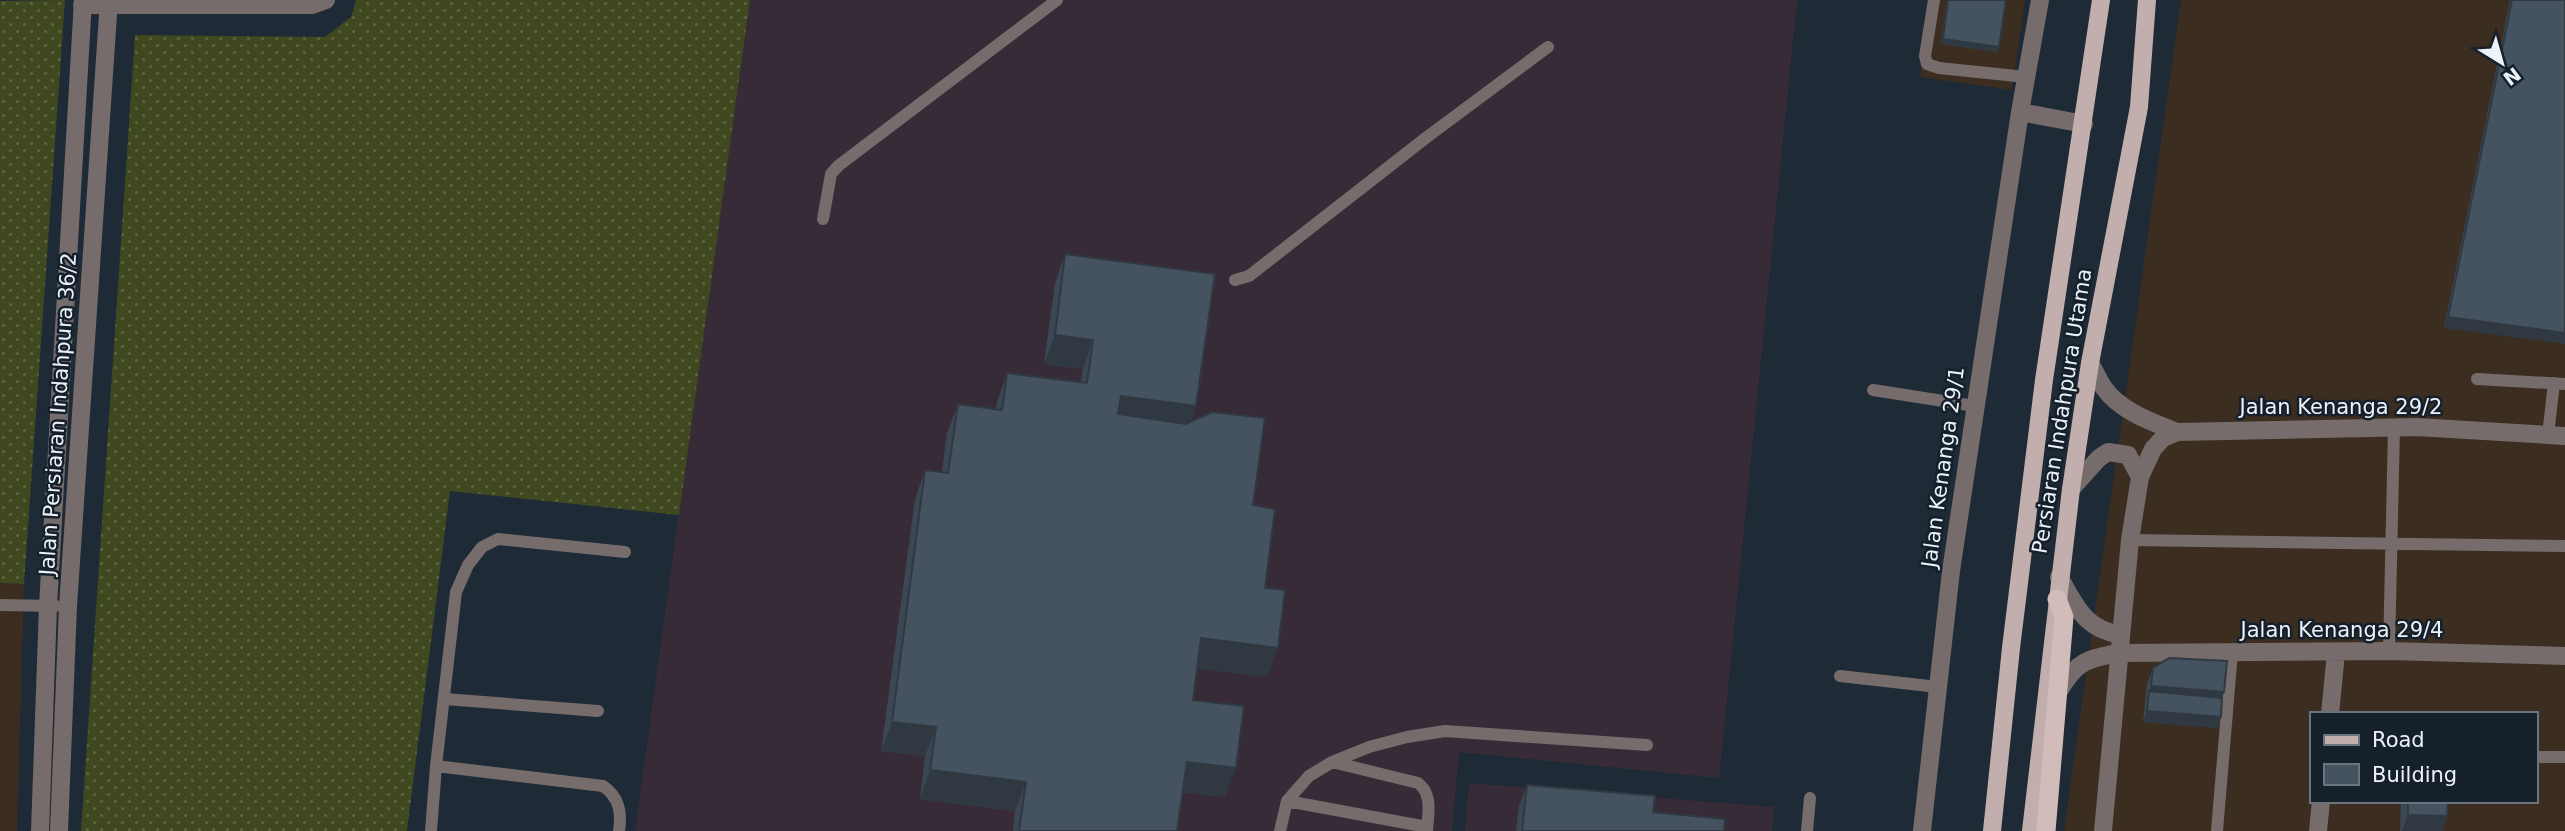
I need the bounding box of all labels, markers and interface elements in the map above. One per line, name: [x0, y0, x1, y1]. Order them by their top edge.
north arrow: [2467, 28, 2537, 98]
text: N: [2499, 63, 2525, 90]
street label: Jalan Persiaran Indahpura 36/2: [35, 252, 81, 578]
street label: Persiaran Indahpura Utama: [2028, 267, 2096, 555]
street label: Jalan Kenanga 29/1: [1917, 365, 1969, 571]
street label: Jalan Kenanga 29/2: [2238, 395, 2442, 419]
street label: Jalan Kenanga 29/4: [2239, 618, 2443, 642]
legend: [2310, 712, 2537, 803]
text: Road: [2372, 728, 2425, 752]
text: Building: [2372, 763, 2457, 787]

